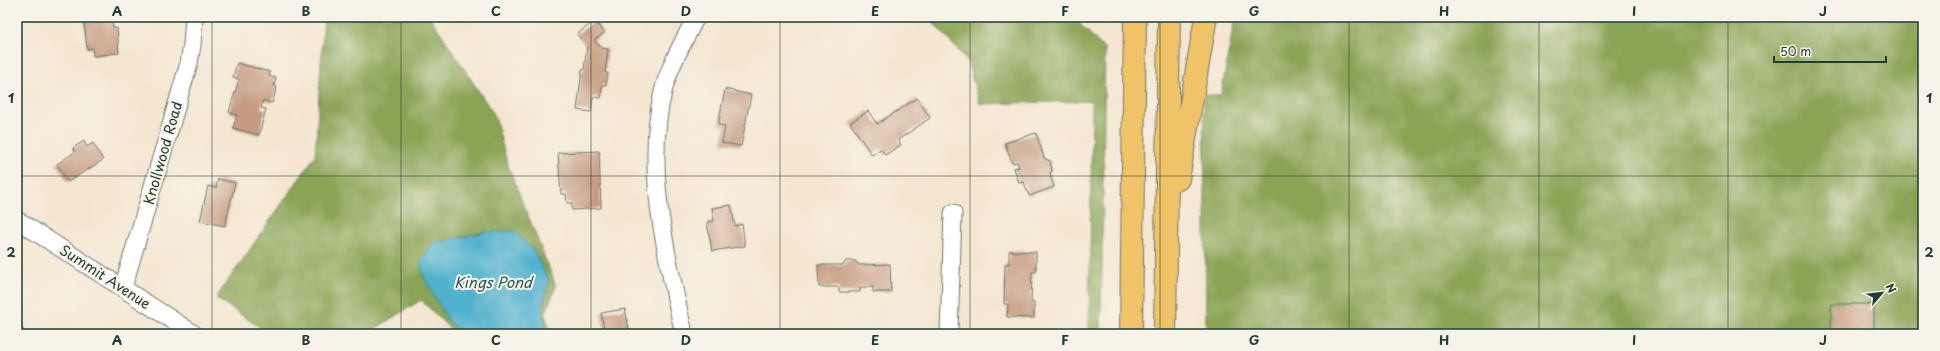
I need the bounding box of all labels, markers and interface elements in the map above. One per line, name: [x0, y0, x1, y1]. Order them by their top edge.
text: A: [112, 1, 122, 20]
text: B: [302, 1, 311, 20]
text: C: [491, 1, 501, 20]
text: D: [681, 1, 691, 20]
text: E: [871, 1, 879, 20]
text: F: [1061, 1, 1069, 20]
text: G: [1249, 1, 1259, 20]
text: H: [1439, 1, 1449, 20]
text: I: [1632, 1, 1636, 20]
text: J: [1819, 1, 1827, 20]
scale bar: [1774, 38, 1886, 64]
text: 50 m: [1780, 42, 1811, 60]
text: 1: [8, 88, 14, 107]
text: 1: [1926, 88, 1932, 107]
street label: Knollwood Road: [138, 99, 187, 207]
street label: Summit Avenue: [56, 239, 155, 314]
text: 2: [6, 242, 16, 261]
text: 2: [1924, 242, 1934, 261]
water label: Kings Pond: [454, 270, 534, 293]
north arrow: [1862, 273, 1902, 313]
text: N: [1882, 280, 1901, 296]
text: A: [112, 330, 122, 349]
text: B: [302, 330, 311, 349]
text: C: [491, 330, 501, 349]
text: D: [681, 330, 691, 349]
text: E: [871, 330, 879, 349]
text: F: [1061, 330, 1069, 349]
text: G: [1249, 330, 1259, 349]
text: H: [1439, 330, 1449, 349]
text: I: [1632, 330, 1636, 349]
text: J: [1819, 330, 1827, 349]

